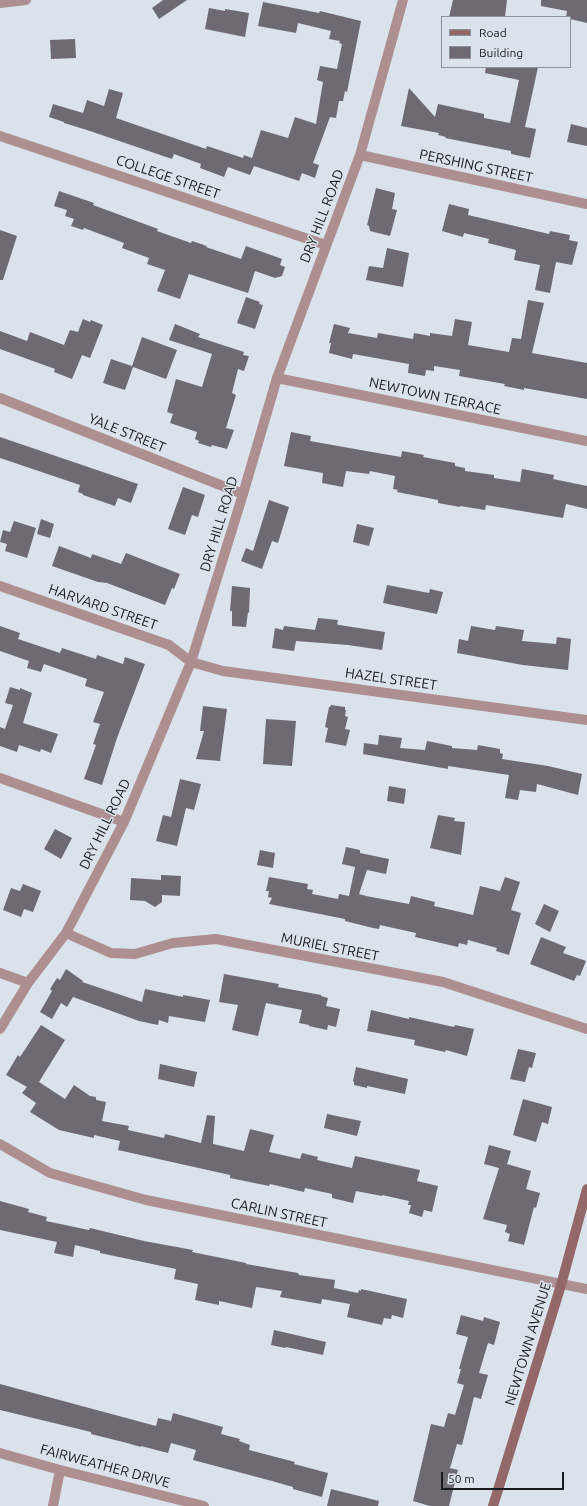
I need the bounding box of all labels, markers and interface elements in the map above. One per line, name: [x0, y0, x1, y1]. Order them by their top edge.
legend: [441, 16, 571, 68]
text: Road: [479, 26, 507, 39]
text: Building: [479, 46, 523, 59]
street label: PERSHING STREET: [418, 146, 534, 186]
street label: COLLEGE STREET: [114, 151, 222, 203]
street label: DRY HILL ROAD: [296, 167, 348, 265]
street label: NEWTOWN TERRACE: [367, 374, 503, 418]
street label: YALE STREET: [86, 410, 168, 456]
street label: DRY HILL ROAD: [196, 474, 242, 574]
street label: HARVARD STREET: [46, 581, 160, 633]
street label: HAZEL STREET: [344, 664, 438, 694]
street label: DRY HILL ROAD: [76, 776, 134, 872]
street label: MURIEL STREET: [280, 929, 380, 965]
street label: CARLIN STREET: [229, 1195, 329, 1231]
street label: NEWTOWN AVENUE: [501, 1280, 555, 1408]
street label: FAIRWEATHER DRIVE: [38, 1441, 172, 1491]
scale bar: [443, 1464, 566, 1490]
text: 50 m: [448, 1472, 475, 1485]

